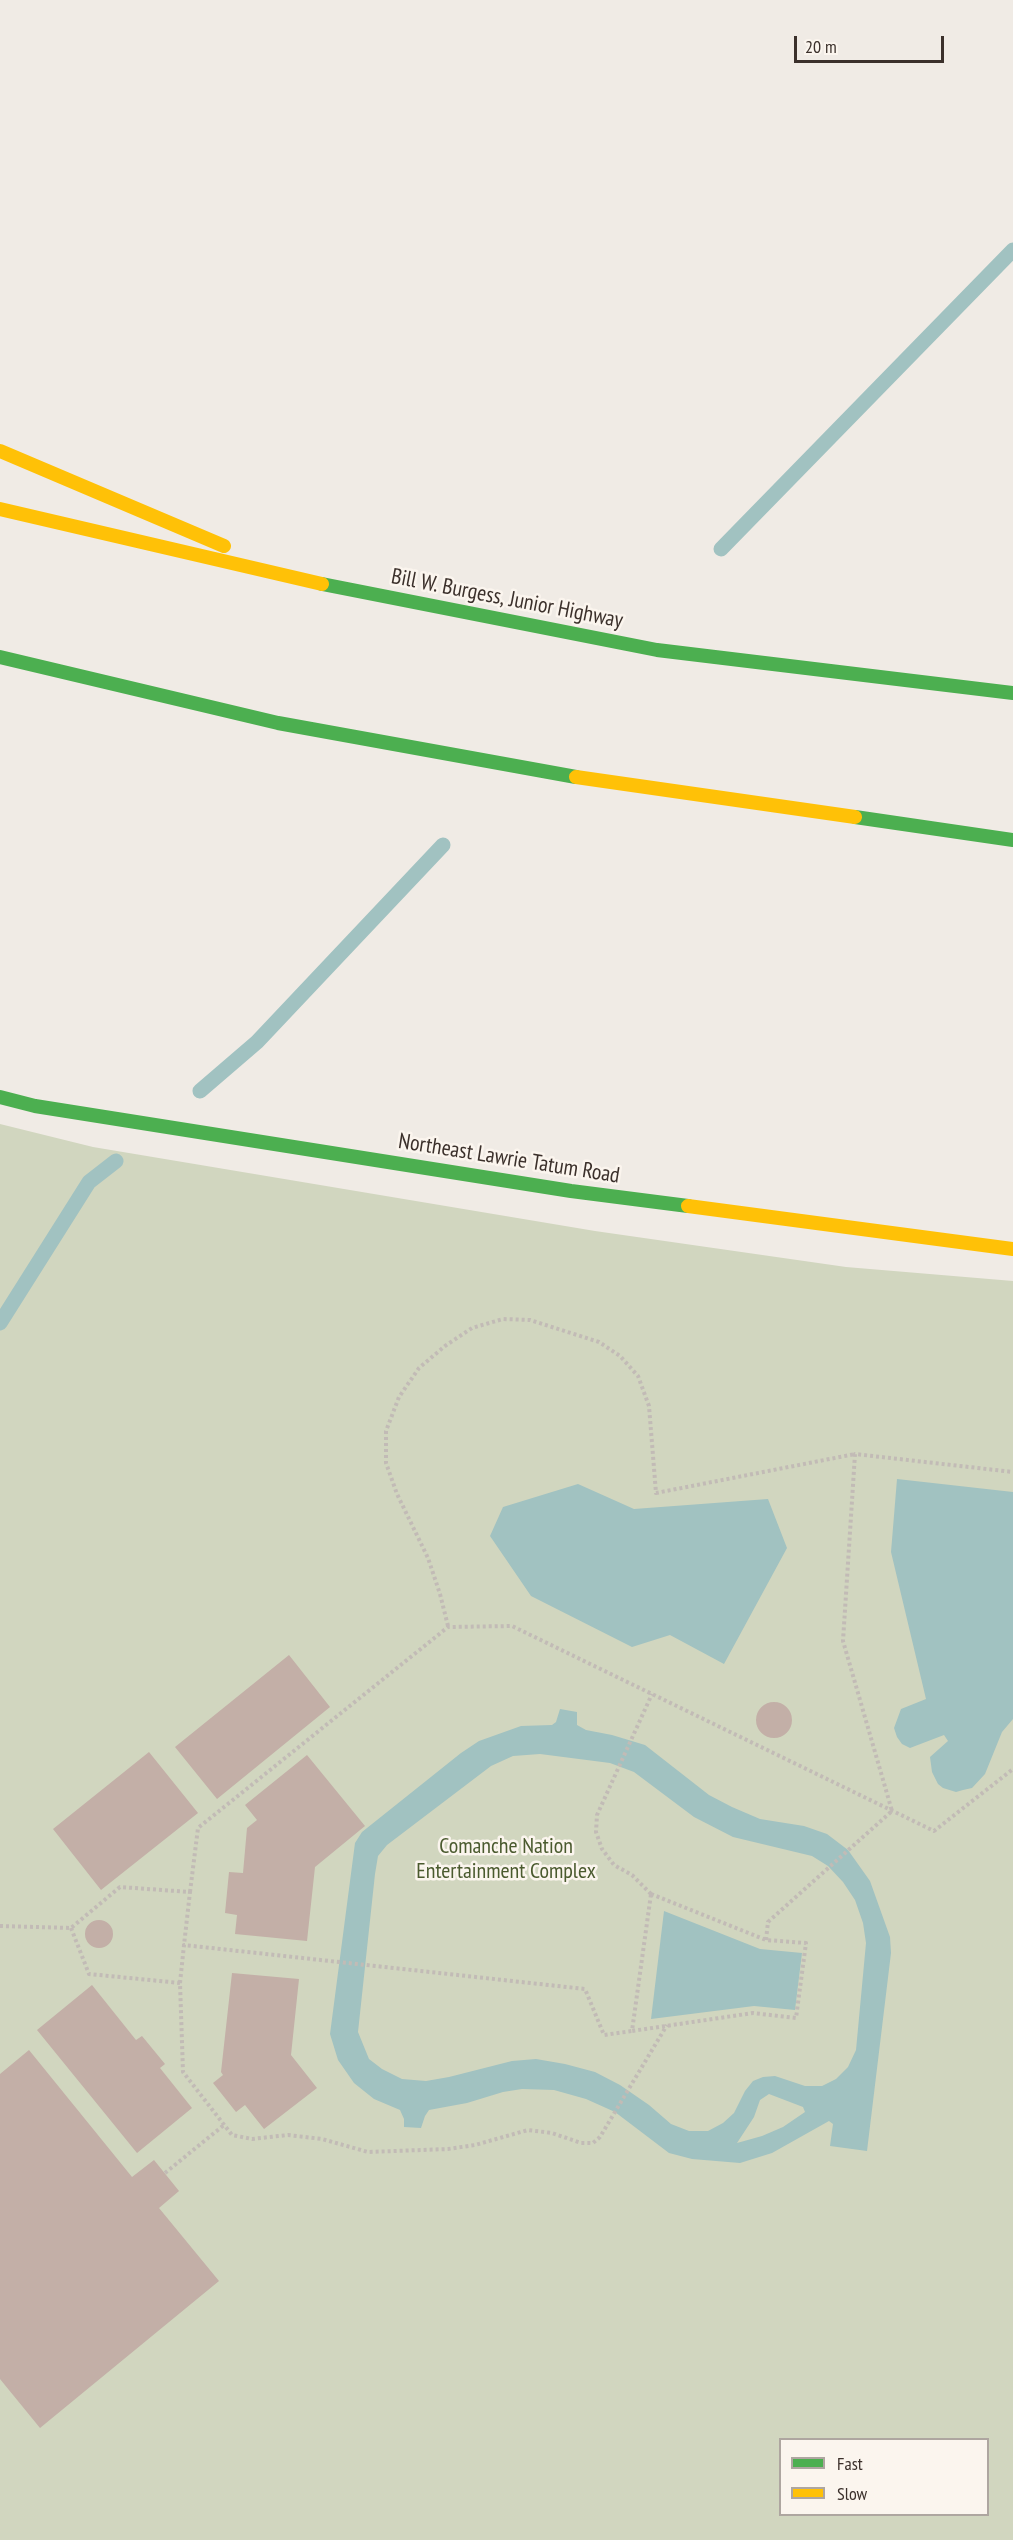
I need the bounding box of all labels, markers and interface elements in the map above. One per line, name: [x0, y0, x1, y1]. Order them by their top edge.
scale bar: [797, 24, 947, 62]
text: 20 m: [805, 35, 837, 58]
street label: Bill W. Burgess, Junior Highway: [389, 564, 625, 634]
street label: Northeast Lawrie Tatum Road: [396, 1128, 622, 1190]
park label: Comanche Nation Entertainment Complex: [416, 1834, 596, 1886]
legend: [779, 2438, 989, 2516]
text: Fast: [837, 2452, 863, 2475]
text: Slow: [837, 2482, 867, 2505]

